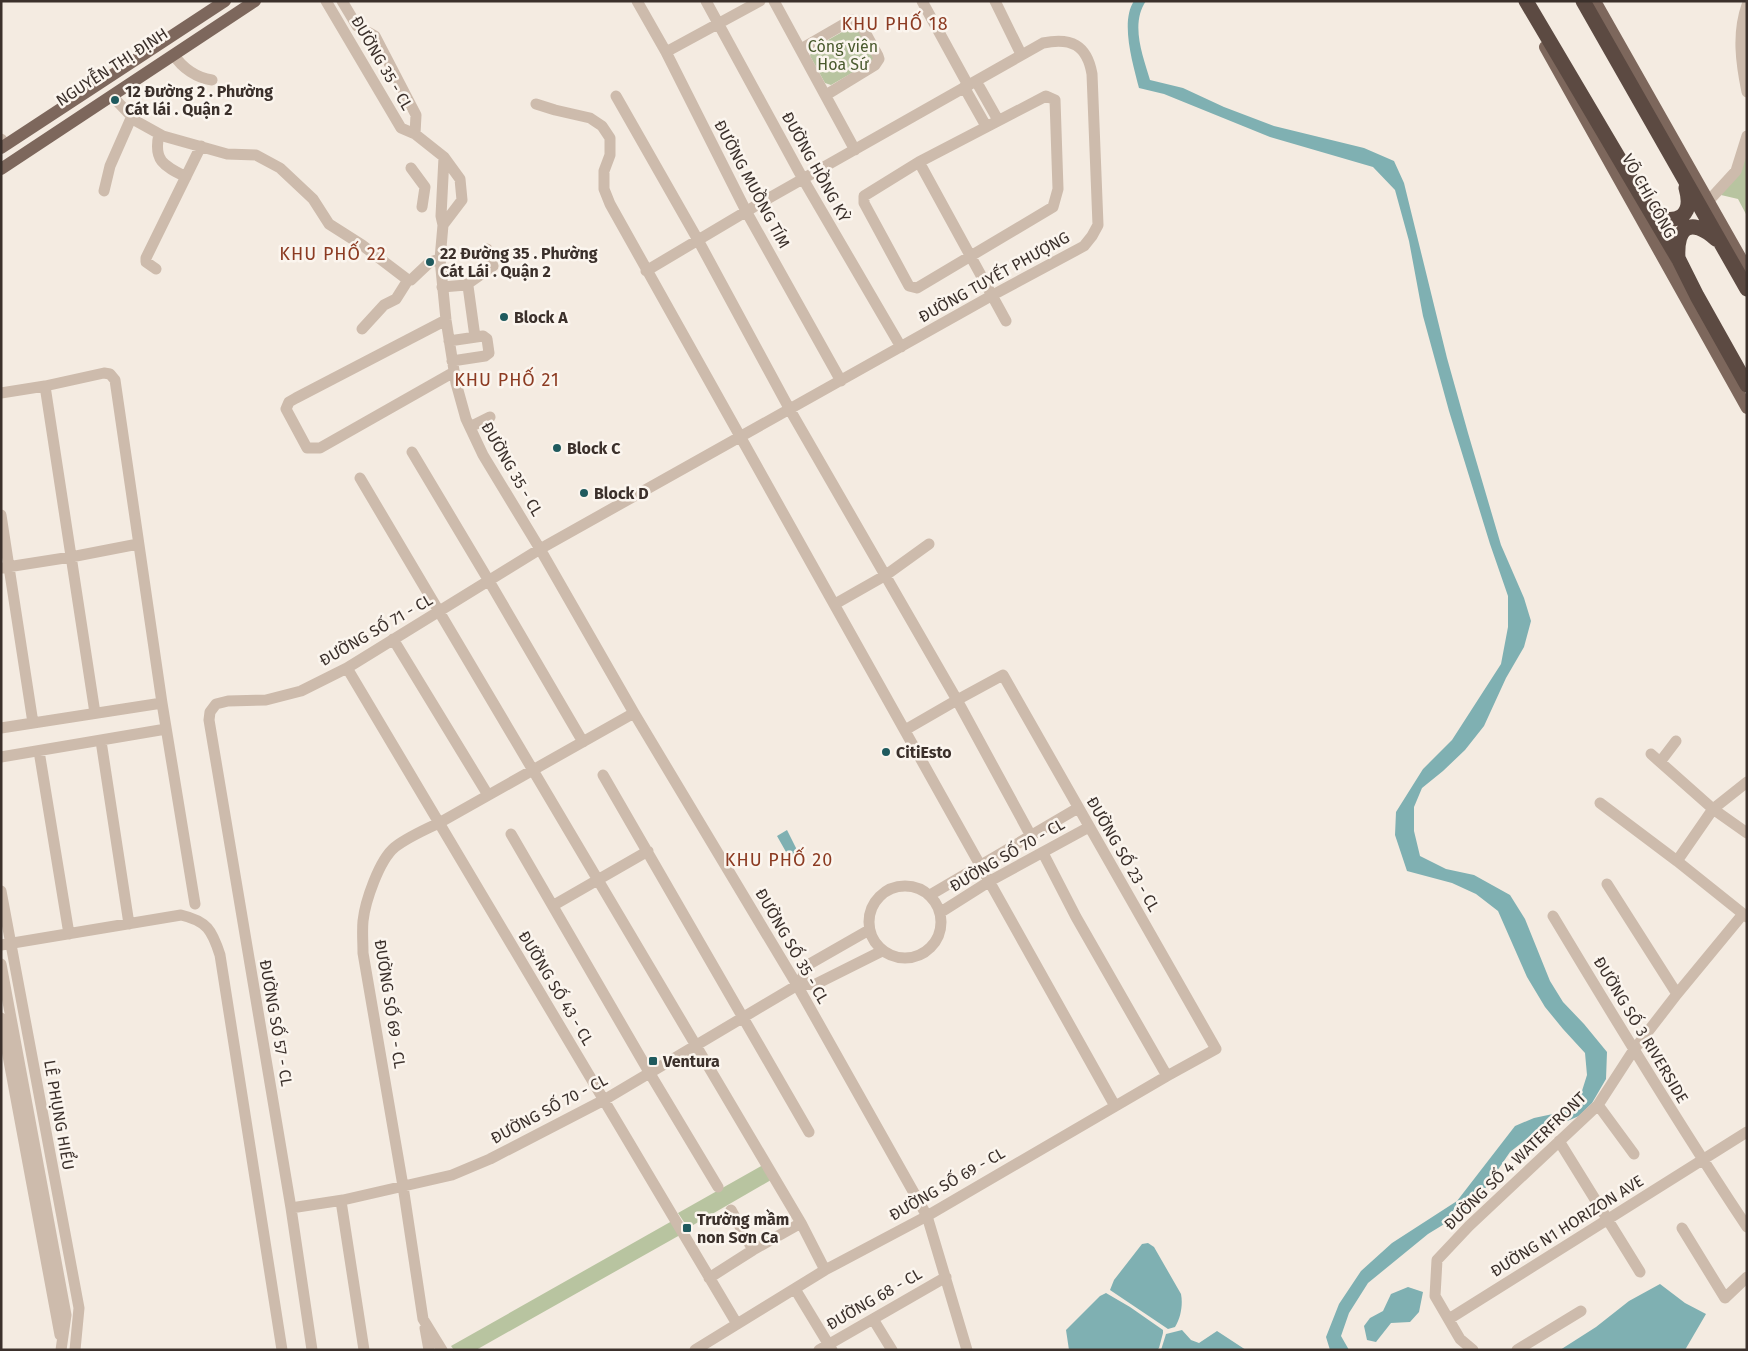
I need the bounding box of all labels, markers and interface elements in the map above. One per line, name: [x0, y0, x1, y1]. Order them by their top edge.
district label: KHU PHỐ 18: [841, 10, 949, 35]
street label: ĐƯỜNG 35 - CL: [347, 12, 418, 113]
street label: NGUYỄN THỊ ĐỊNH: [52, 22, 171, 110]
park label: Công viên Hoa Sứ: [808, 37, 878, 74]
place label: 12 Đường 2 . Phường Cát lái . Quận 2: [125, 82, 273, 119]
marker: 12 Đường 2 . Phường Cát lái . Quận 2: [109, 94, 121, 106]
street label: ĐƯỜNG HỒNG KỲ: [778, 107, 857, 226]
street label: ĐƯỜNG MUỒNG TÍM: [710, 115, 796, 251]
street label: VÕ CHÍ CÔNG: [1618, 150, 1681, 242]
street label: ĐƯỜNG TUYẾT PHƯỢNG: [914, 226, 1073, 326]
district label: KHU PHỐ 22: [279, 240, 387, 265]
place label: 22 Đường 35 . Phường Cát Lái . Quận 2: [440, 244, 598, 281]
marker: 22 Đường 35 . Phường Cát Lái . Quận 2: [424, 256, 436, 268]
place label: Block A: [514, 308, 568, 327]
marker: Block A: [498, 311, 510, 323]
district label: KHU PHỐ 21: [454, 366, 560, 391]
street label: ĐƯỜNG 35 - CL: [477, 418, 548, 519]
place label: Block C: [567, 439, 621, 458]
marker: Block C: [551, 442, 563, 454]
place label: Block D: [594, 484, 649, 503]
marker: Block D: [578, 487, 590, 499]
street label: ĐƯỜNG SỐ 71 - CL: [315, 587, 436, 670]
place label: CitiEsto: [896, 743, 952, 762]
marker: CitiEsto: [880, 746, 892, 758]
street label: ĐƯỜNG SỐ 23 - CL: [1082, 792, 1166, 915]
street label: ĐƯỜNG SỐ 70 - CL: [945, 812, 1068, 896]
district label: KHU PHỐ 20: [725, 846, 833, 871]
street label: ĐƯỜNG SỐ 35 - CL: [751, 884, 835, 1007]
street label: ĐƯỜNG SỐ 43 - CL: [514, 926, 600, 1049]
street label: ĐƯỜNG SỐ 69 - CL: [370, 938, 413, 1070]
street label: ĐƯỜNG SỐ 3 RIVERSIDE: [1590, 952, 1695, 1107]
street label: ĐƯỜNG SỐ 57 - CL: [255, 958, 299, 1088]
place label: Ventura: [662, 1052, 720, 1071]
marker: Ventura: [647, 1055, 659, 1067]
street label: LÊ PHỤNG HIỂU: [40, 1058, 80, 1172]
street label: ĐƯỜNG SỐ 70 - CL: [486, 1068, 611, 1148]
street label: ĐƯỜNG SỐ 4 WATERFRONT: [1438, 1085, 1591, 1234]
street label: ĐƯỜNG SỐ 69 - CL: [884, 1141, 1008, 1225]
street label: ĐƯỜNG N1 HORIZON AVE: [1486, 1170, 1647, 1281]
place label: Trường mầm non Sơn Ca: [697, 1209, 789, 1247]
marker: Trường mầm non Sơn Ca: [681, 1222, 693, 1234]
street label: ĐƯỜNG 68 - CL: [822, 1263, 925, 1334]

